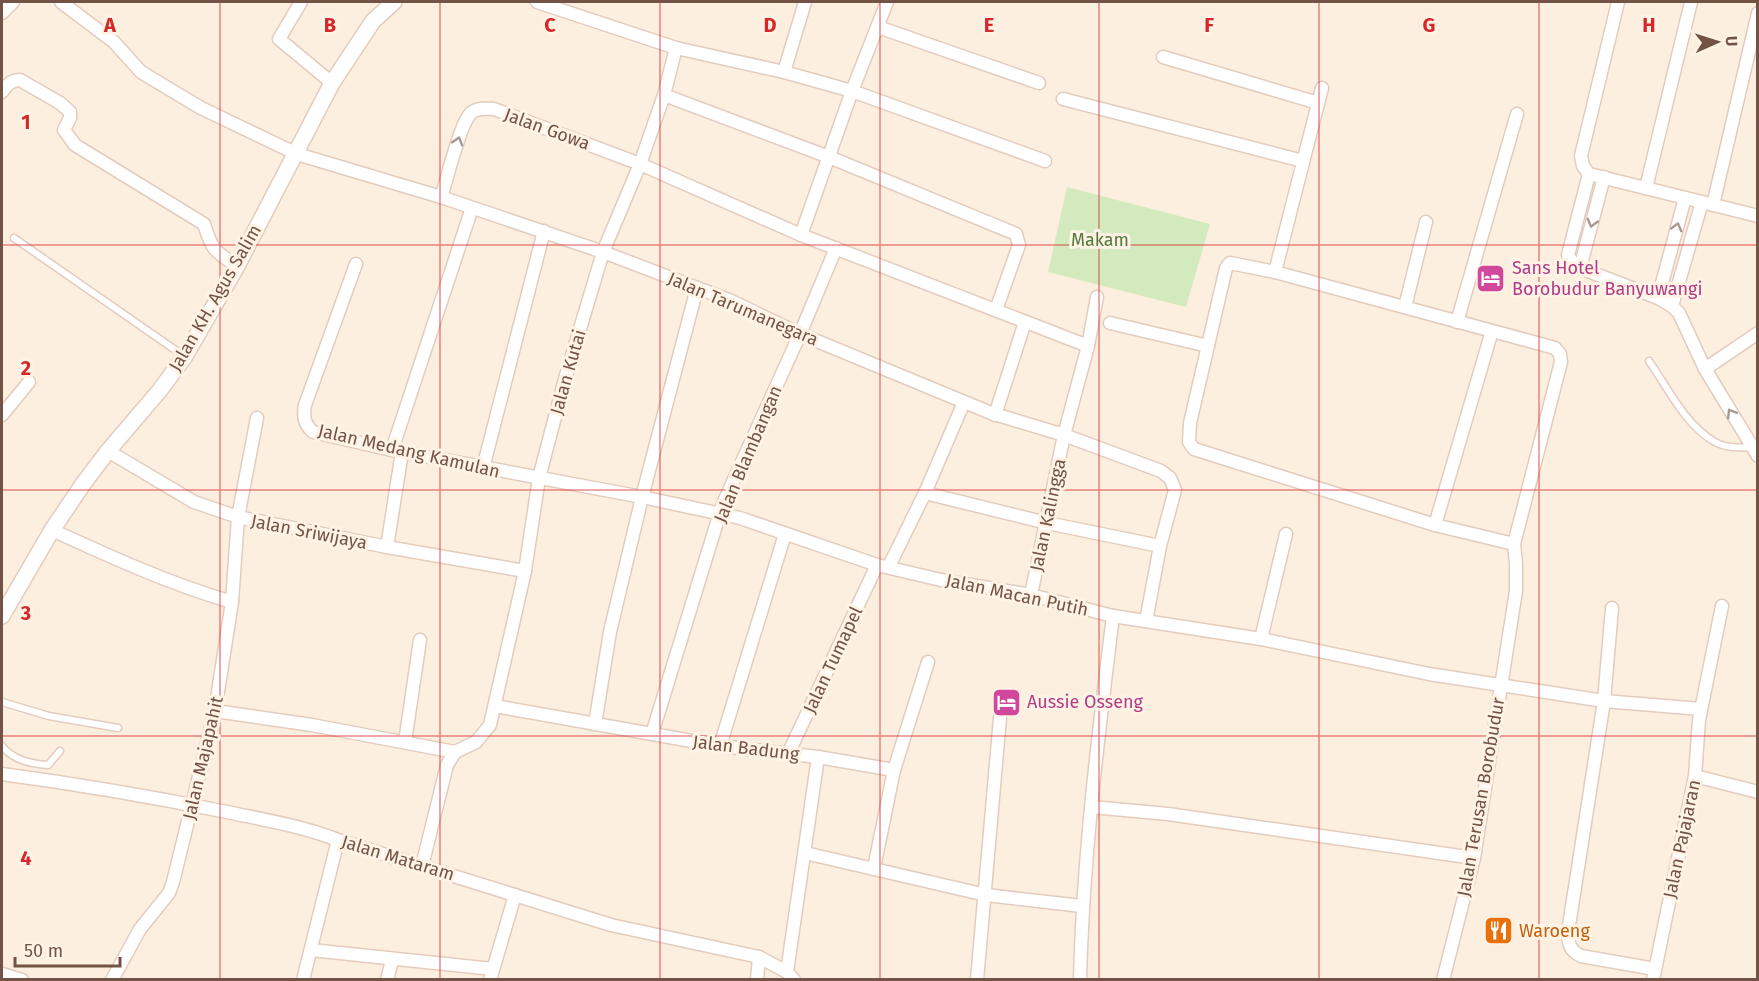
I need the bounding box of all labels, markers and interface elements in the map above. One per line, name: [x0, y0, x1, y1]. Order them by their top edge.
north arrow: [1687, 12, 1747, 72]
text: A: [103, 13, 117, 37]
text: B: [324, 13, 336, 37]
text: C: [544, 13, 556, 37]
text: D: [763, 13, 777, 37]
text: E: [984, 13, 994, 37]
text: F: [1204, 13, 1214, 37]
text: G: [1423, 13, 1435, 37]
text: H: [1642, 13, 1656, 37]
text: U: [1722, 36, 1741, 47]
street label: Jalan Gowa: [501, 103, 593, 155]
text: 1: [21, 110, 31, 134]
one-way arrow: [451, 136, 463, 147]
one-way arrow: [1587, 217, 1599, 228]
street label: Jalan KH. Agus Salim: [164, 221, 266, 375]
one-way arrow: [1670, 222, 1682, 233]
park label: Makam: [1071, 229, 1129, 251]
place label: Sans Hotel Borobudur Banyuwangi: [1512, 257, 1702, 300]
hotel icon: Sans Hotel Borobudur Banyuwangi: [1475, 262, 1507, 294]
street label: Jalan Tarumanegara: [664, 267, 822, 351]
street label: Jalan Kutai: [545, 327, 591, 417]
text: 2: [21, 356, 31, 380]
street label: Jalan Blambangan: [709, 382, 787, 526]
one-way arrow: [1726, 409, 1738, 419]
street label: Jalan Medang Kamulan: [316, 419, 502, 483]
street label: Jalan Kalingga: [1025, 457, 1071, 573]
street label: Jalan Sriwijaya: [249, 510, 369, 554]
street label: Jalan Macan Putih: [944, 569, 1090, 621]
text: 3: [20, 601, 31, 625]
street label: Jalan Tumapel: [799, 603, 867, 717]
hotel icon: Aussie Osseng: [990, 686, 1022, 718]
place label: Aussie Osseng: [1027, 691, 1144, 713]
street label: Jalan Majapahit: [178, 694, 228, 822]
street label: Jalan Terusan Borobudur: [1453, 696, 1509, 898]
street label: Jalan Badung: [691, 731, 801, 766]
street label: Jalan Pajajaran: [1659, 778, 1705, 900]
street label: Jalan Mataram: [339, 830, 457, 886]
text: 4: [20, 846, 32, 870]
restaurant icon: Waroeng: [1482, 915, 1514, 947]
place label: Waroeng: [1519, 920, 1590, 942]
scale bar: [15, 930, 120, 968]
text: 50 m: [24, 940, 63, 962]

